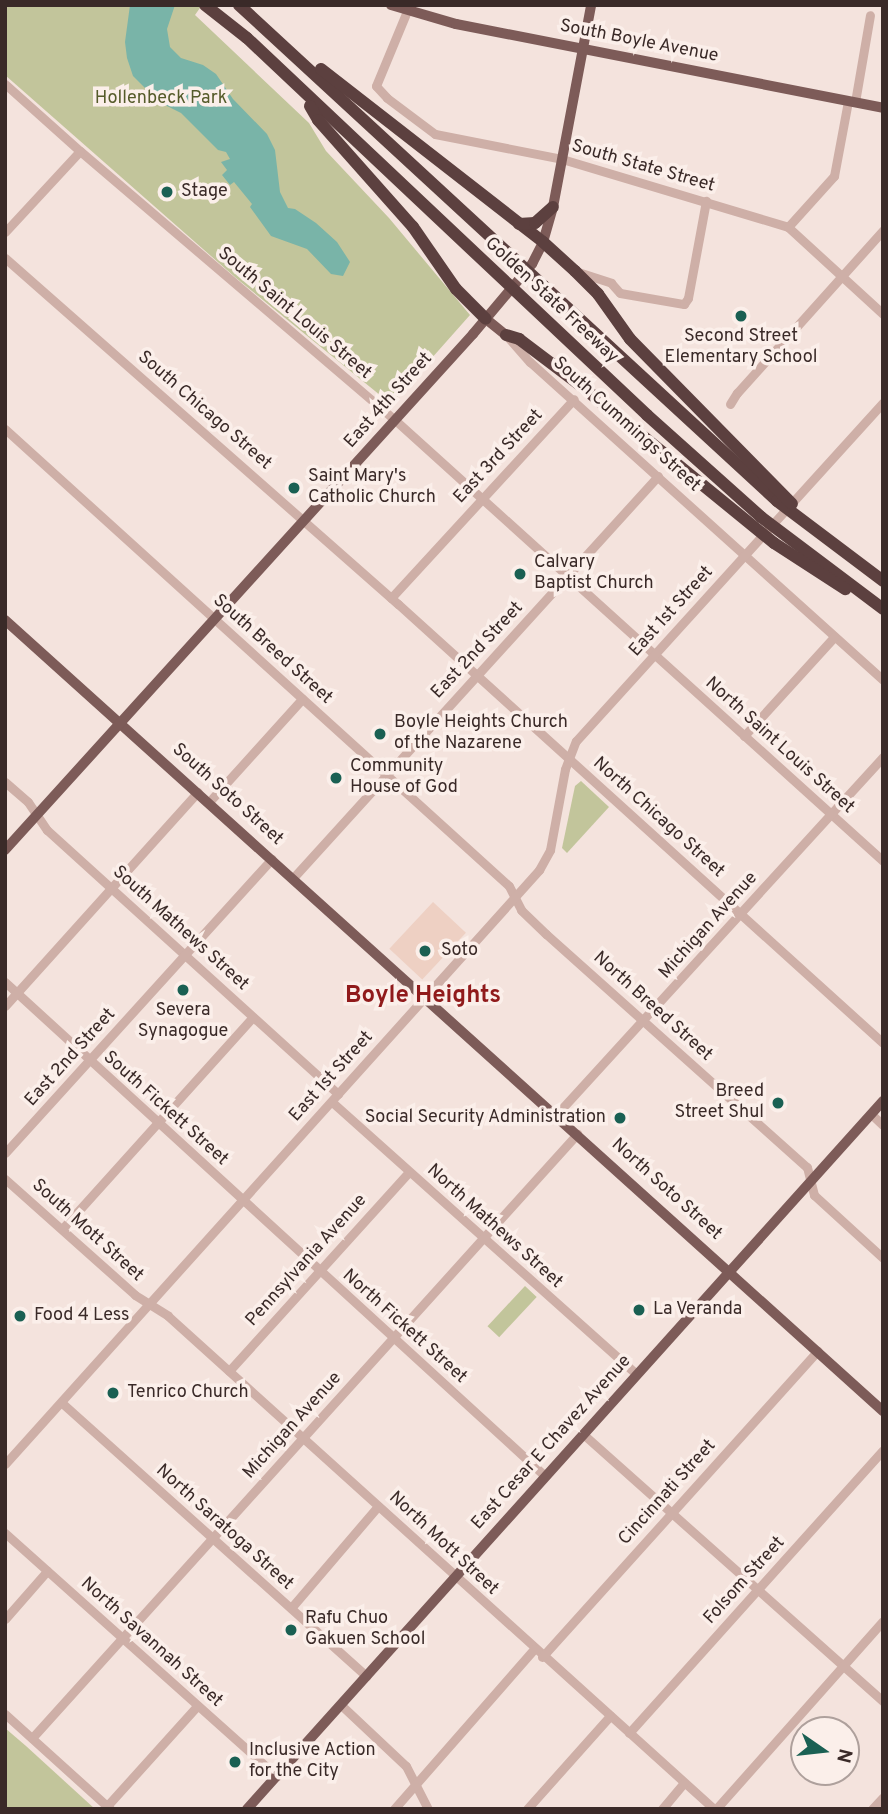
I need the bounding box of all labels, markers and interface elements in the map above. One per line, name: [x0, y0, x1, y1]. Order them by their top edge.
street label: South Boyle Avenue: [558, 16, 720, 68]
park label: Hollenbeck Park: [95, 88, 227, 110]
street label: South State Street: [569, 136, 717, 198]
place label: Stage: [181, 181, 228, 203]
marker: Stage: [159, 184, 175, 200]
street label: Golden State Freeway: [480, 233, 622, 369]
street label: South Saint Louis Street: [213, 243, 375, 385]
marker: Second Street Elementary School: [733, 308, 749, 324]
place label: Second Street Elementary School: [665, 327, 817, 370]
street label: South Chicago Street: [133, 347, 275, 475]
street label: East 4th Street: [340, 349, 438, 453]
street label: South Cummings Street: [548, 353, 704, 497]
street label: East 3rd Street: [450, 405, 548, 509]
place label: Saint Mary's Catholic Church: [308, 467, 436, 510]
marker: Saint Mary's Catholic Church: [286, 480, 302, 496]
place label: Calvary Baptist Church: [534, 553, 654, 596]
street label: East 1st Street: [626, 562, 718, 662]
marker: Calvary Baptist Church: [512, 566, 528, 582]
street label: South Breed Street: [208, 591, 336, 709]
street label: East 2nd Street: [428, 598, 528, 704]
street label: North Saint Louis Street: [700, 673, 858, 819]
place label: Boyle Heights Church of the Nazarene: [394, 713, 568, 756]
marker: Boyle Heights Church of the Nazarene: [372, 726, 388, 742]
street label: South Soto Street: [167, 739, 287, 851]
street label: North Chicago Street: [588, 753, 728, 883]
place label: Community House of God: [350, 757, 458, 800]
marker: Community House of God: [328, 770, 344, 786]
street label: South Mathews Street: [107, 862, 253, 996]
street label: Michigan Avenue: [655, 868, 763, 984]
place label: Soto: [441, 940, 478, 962]
marker: Soto: [415, 941, 435, 961]
street label: North Breed Street: [588, 948, 716, 1066]
marker: Severa Synagogue: [175, 982, 191, 998]
district label: Boyle Heights: [345, 983, 501, 1011]
place label: Severa Synagogue: [138, 1001, 228, 1044]
street label: East 2nd Street: [21, 1004, 121, 1112]
street label: East 1st Street: [286, 1027, 378, 1127]
street label: South Fickett Street: [98, 1047, 232, 1171]
place label: Breed Street Shul: [674, 1082, 764, 1124]
marker: Breed Street Shul: [770, 1095, 786, 1111]
place label: Social Security Administration: [364, 1107, 606, 1129]
marker: Social Security Administration: [612, 1110, 628, 1126]
street label: North Soto Street: [606, 1135, 726, 1245]
street label: North Mathews Street: [422, 1160, 566, 1294]
street label: South Mott Street: [27, 1175, 147, 1287]
street label: Pennsylvania Avenue: [242, 1190, 372, 1332]
street label: North Fickett Street: [337, 1265, 471, 1389]
place label: La Veranda: [653, 1299, 743, 1321]
marker: La Veranda: [631, 1302, 647, 1318]
place label: Food 4 Less: [34, 1305, 130, 1327]
marker: Food 4 Less: [12, 1308, 28, 1324]
street label: East Cesar E Chavez Avenue: [468, 1351, 636, 1535]
street label: Michigan Avenue: [239, 1368, 347, 1484]
place label: Tenrico Church: [127, 1382, 249, 1404]
marker: Tenrico Church: [105, 1385, 121, 1401]
street label: Cincinnati Street: [615, 1436, 721, 1550]
street label: North Saratoga Street: [151, 1461, 297, 1595]
street label: North Mott Street: [384, 1488, 502, 1600]
street label: Folsom Street: [700, 1533, 790, 1629]
street label: North Savannah Street: [76, 1574, 226, 1712]
place label: Rafu Chuo Gakuen School: [305, 1609, 425, 1652]
marker: Rafu Chuo Gakuen School: [283, 1622, 299, 1638]
north arrow: [790, 1716, 860, 1786]
place label: Inclusive Action for the City: [249, 1741, 376, 1784]
text: N: [830, 1746, 857, 1765]
marker: Inclusive Action for the City: [227, 1754, 243, 1770]

